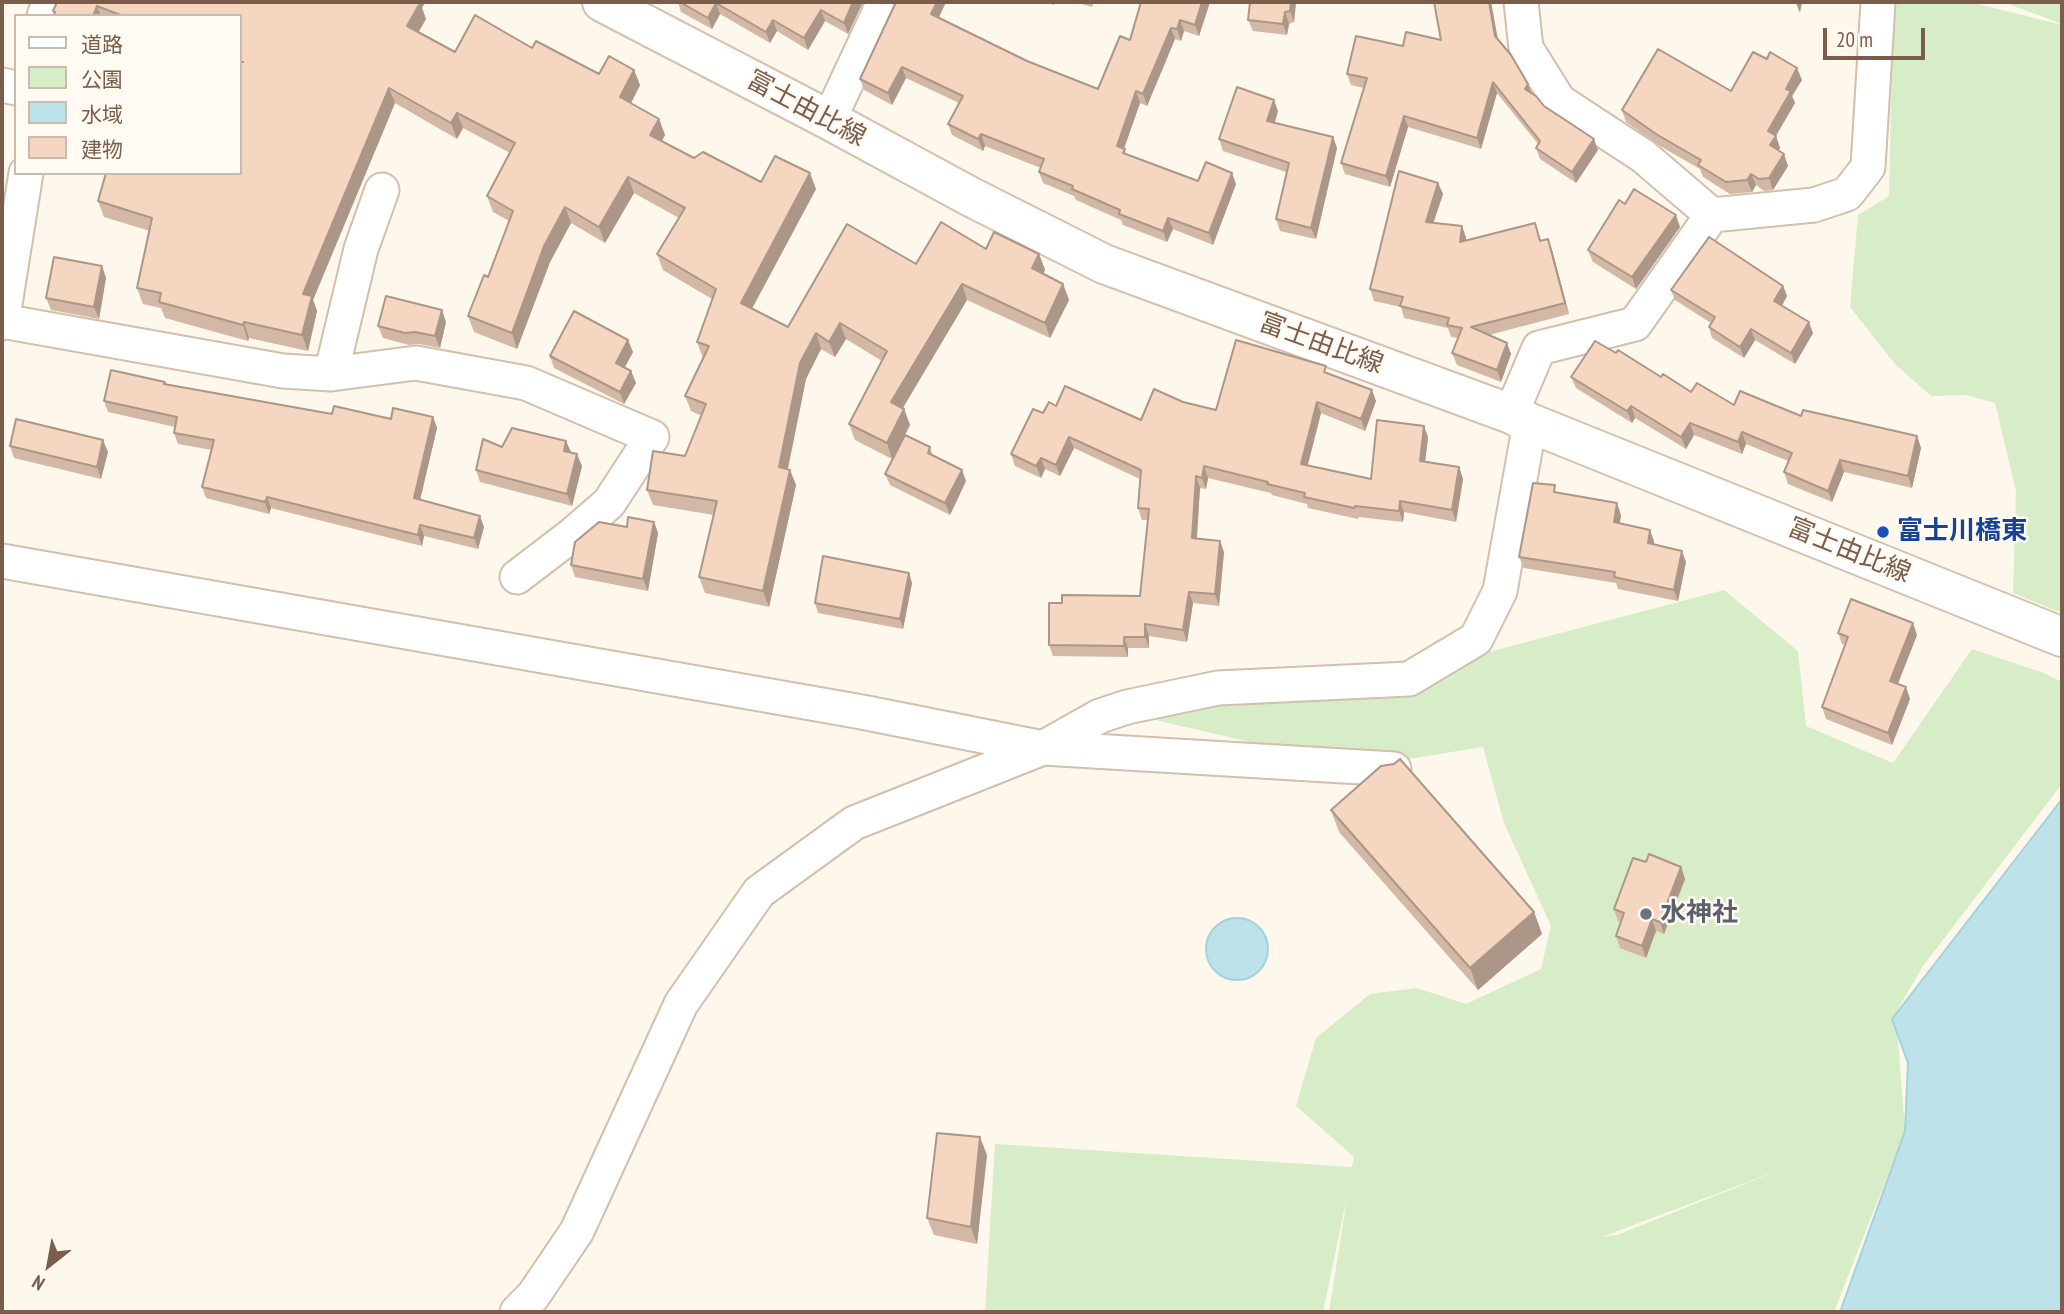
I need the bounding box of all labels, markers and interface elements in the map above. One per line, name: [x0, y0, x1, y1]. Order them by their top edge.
legend: [14, 14, 242, 175]
scale bar: [1826, 14, 1927, 58]
text: 20 m: [1836, 26, 1873, 53]
text: 道路: [81, 31, 123, 58]
street label: 富士由比線: [741, 65, 871, 153]
text: 公園: [81, 66, 123, 93]
text: 水域: [81, 101, 123, 128]
text: 建物: [81, 136, 123, 163]
street label: 富士由比線: [1255, 307, 1387, 381]
street label: 富士由比線: [1783, 512, 1915, 590]
place label: 富士川橋東: [1897, 516, 2027, 548]
marker: 富士川橋東: [1875, 524, 1891, 540]
place label: 水神社: [1660, 898, 1738, 930]
marker: 水神社: [1638, 906, 1654, 922]
north arrow: [14, 1230, 84, 1300]
text: N: [28, 1270, 49, 1296]

